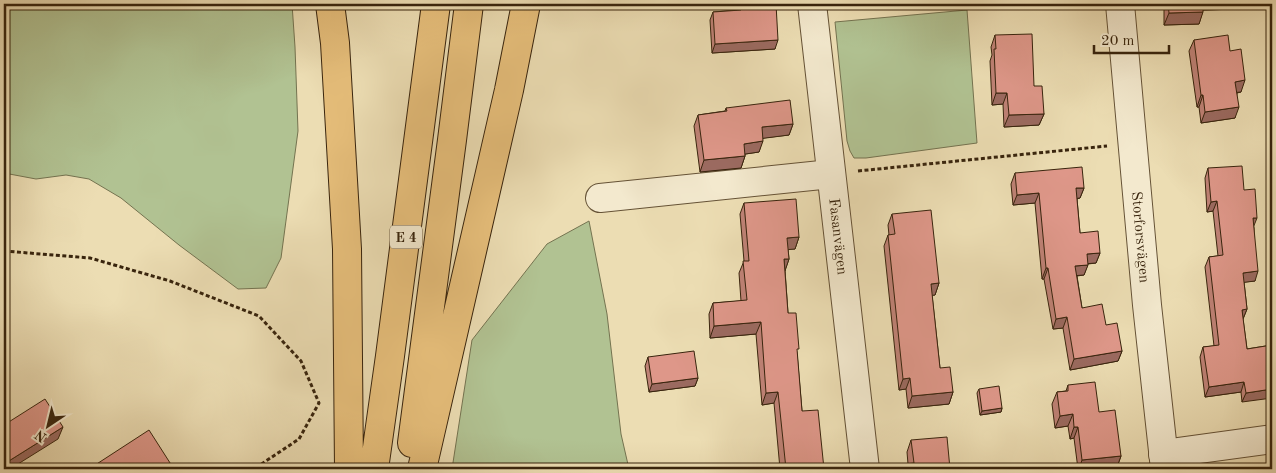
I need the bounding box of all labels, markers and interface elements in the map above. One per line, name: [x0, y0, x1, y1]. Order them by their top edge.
scale bar: [1094, 22, 1168, 54]
text: 20 m: [1101, 34, 1135, 49]
street label: Storforsvägen: [1128, 191, 1151, 284]
street label: Fasanvägen: [825, 197, 849, 276]
road number: E 4: [390, 226, 422, 248]
north arrow: [22, 400, 72, 450]
text: N: [32, 427, 50, 445]

